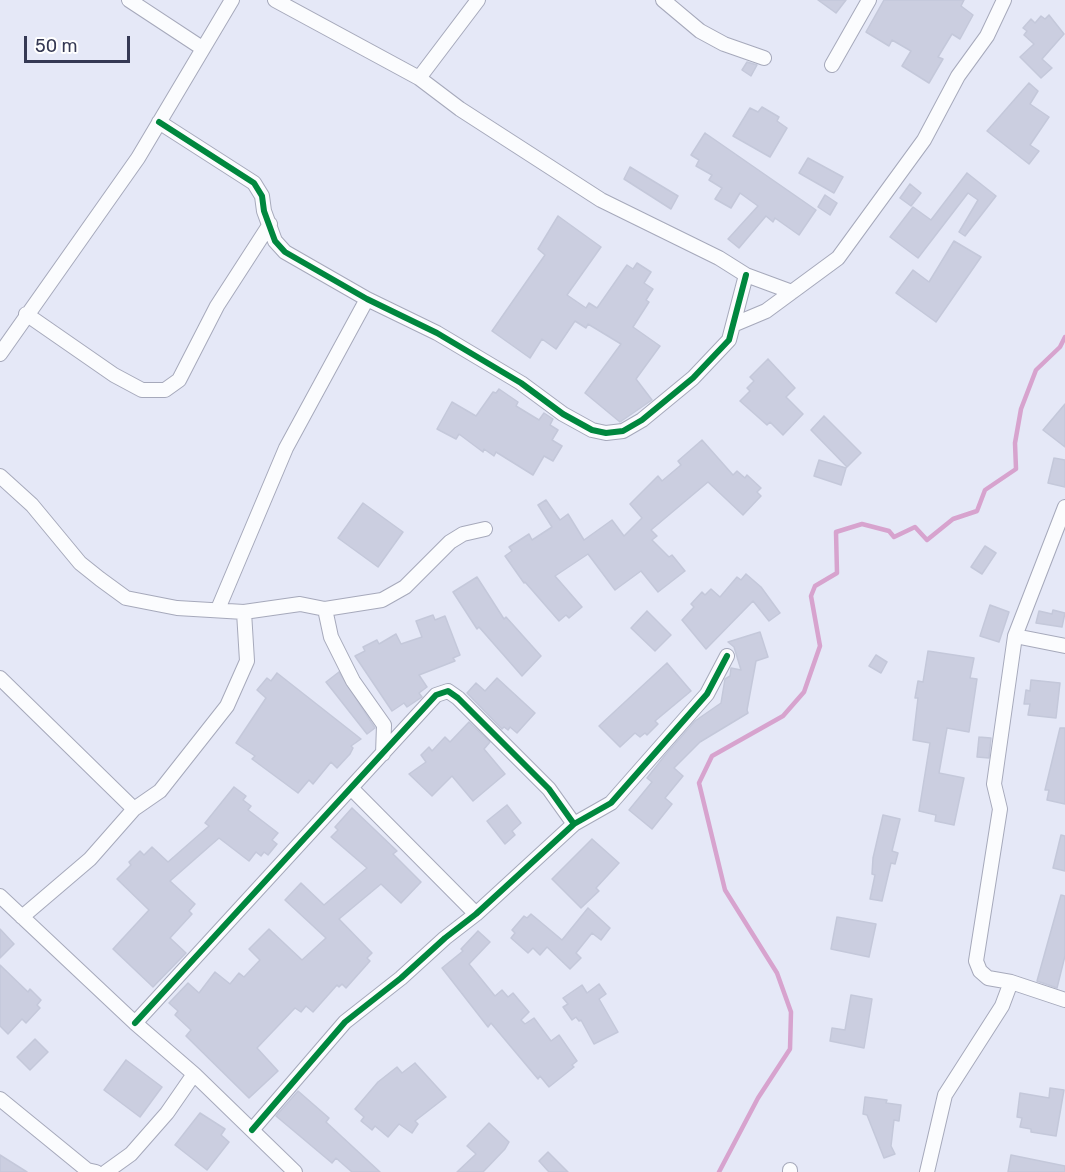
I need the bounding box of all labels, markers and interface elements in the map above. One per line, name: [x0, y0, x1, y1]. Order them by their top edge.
scale bar: [27, 24, 134, 62]
text: 50 m: [35, 35, 78, 57]

